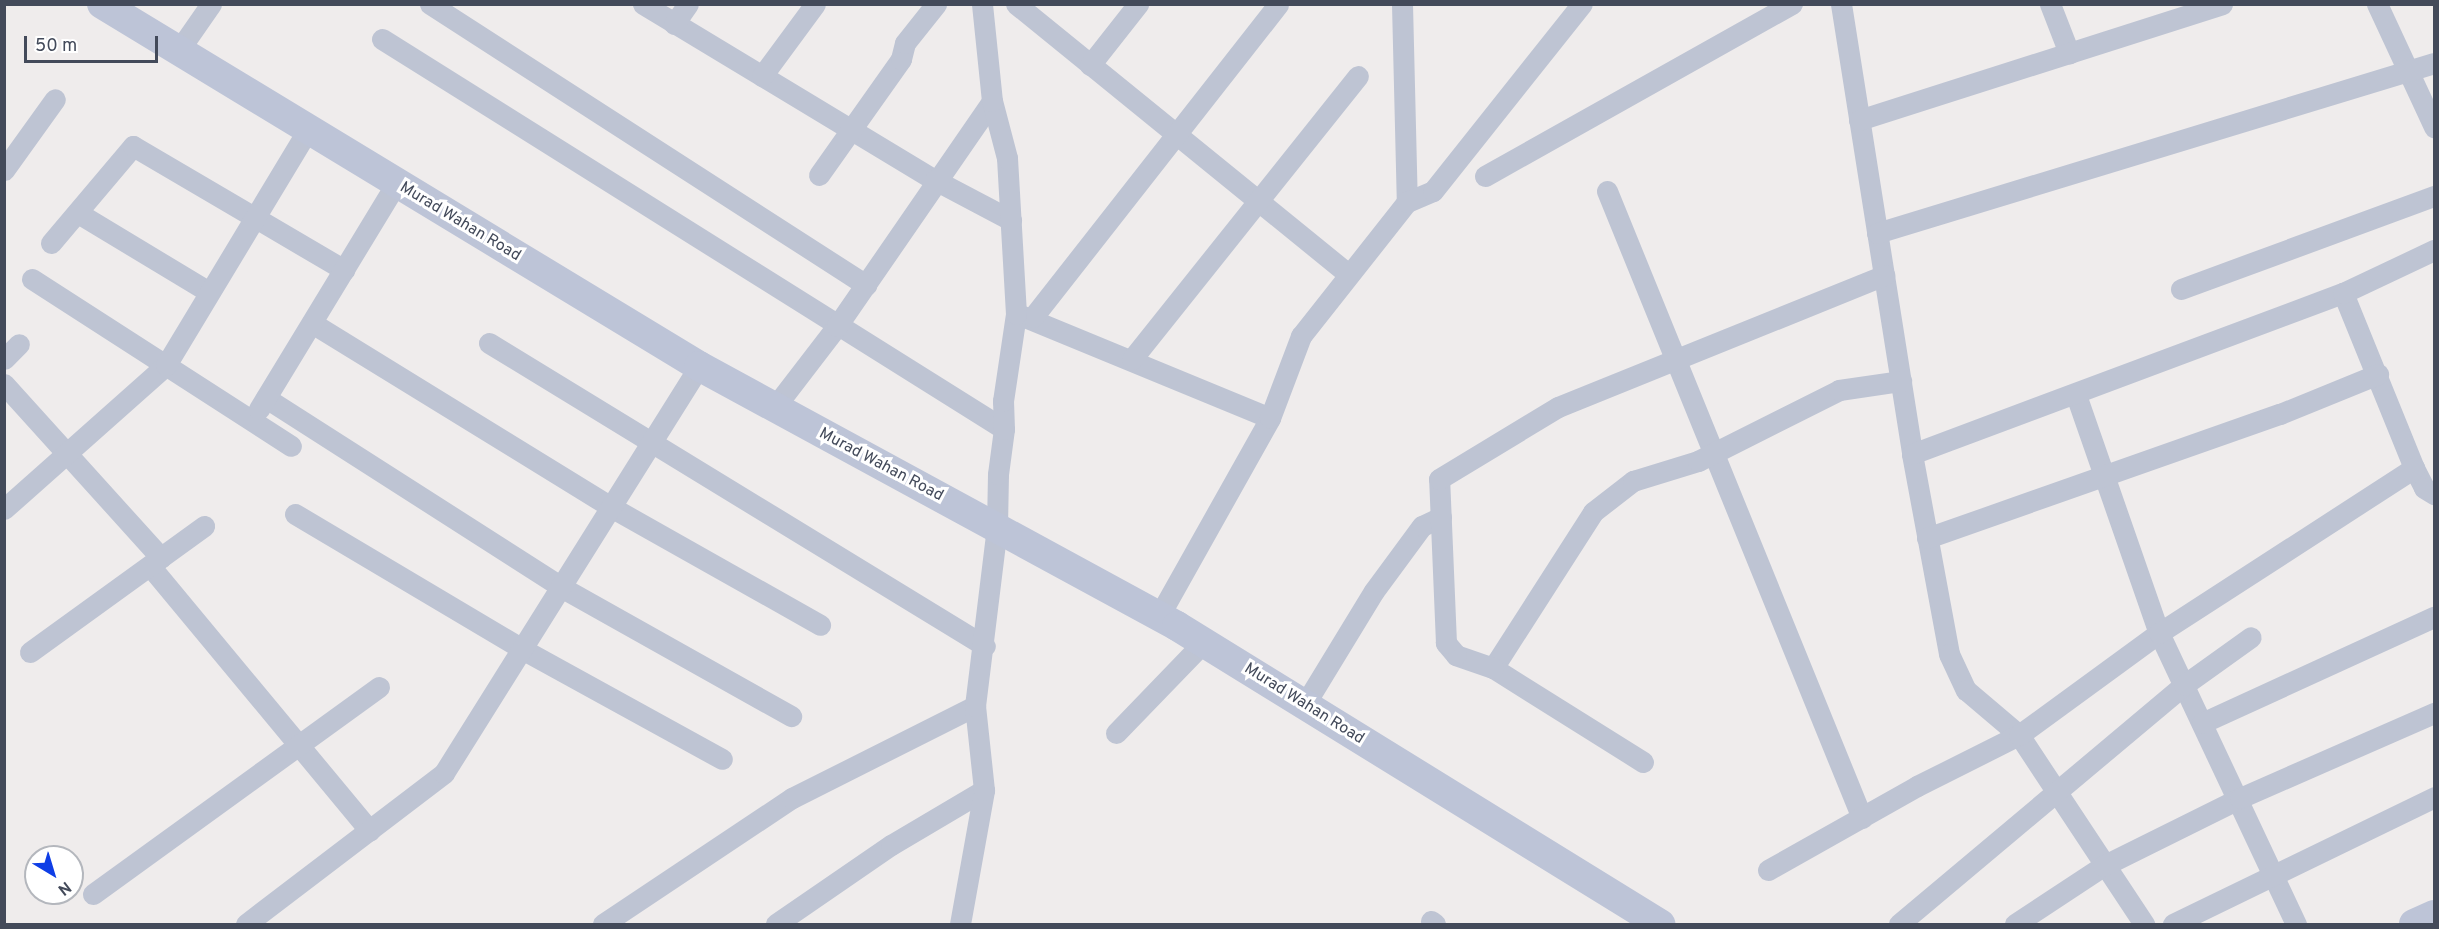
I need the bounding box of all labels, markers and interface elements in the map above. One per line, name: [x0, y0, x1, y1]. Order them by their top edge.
scale bar: [27, 24, 160, 62]
text: 50 m: [35, 35, 77, 58]
street label: Murad Wahan Road: [396, 178, 524, 266]
street label: Murad Wahan Road: [815, 424, 947, 506]
street label: Murad Wahan Road: [1240, 659, 1368, 749]
north arrow: [24, 845, 84, 905]
text: N: [53, 876, 75, 899]

